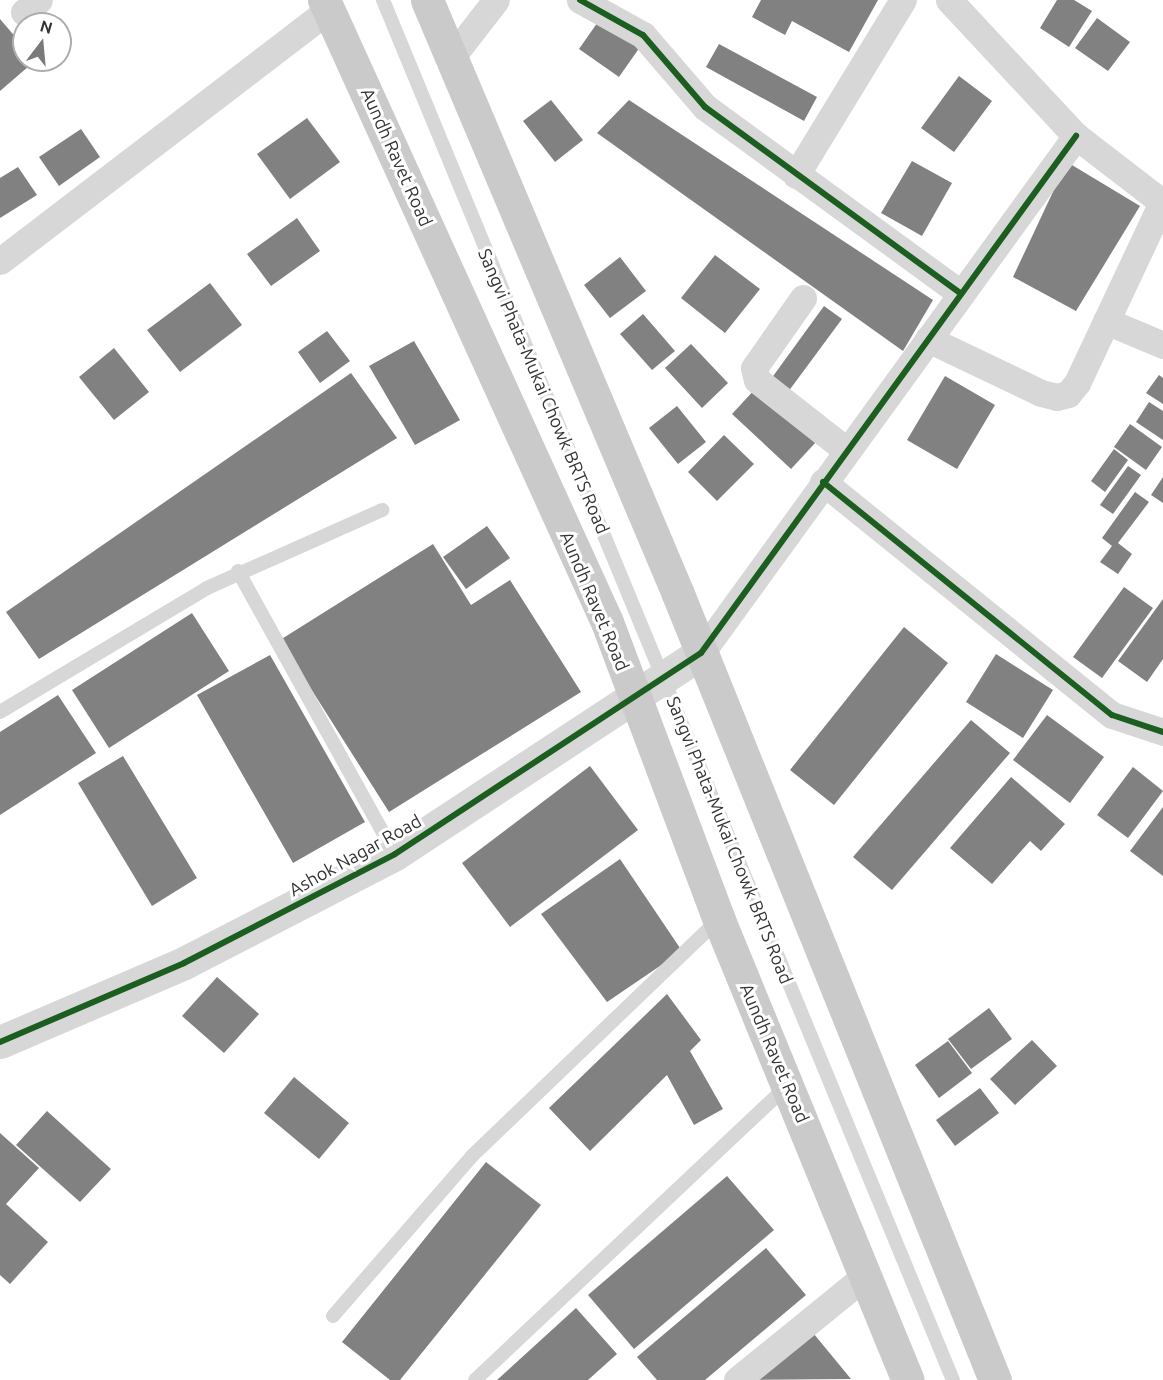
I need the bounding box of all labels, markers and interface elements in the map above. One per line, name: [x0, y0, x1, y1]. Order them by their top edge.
north arrow: [12, 12, 72, 72]
text: N: [38, 16, 55, 37]
street label: Aundh Ravet Road: [357, 85, 437, 229]
street label: Sangvi Phata-Mukai Chowk BRTS Road: [474, 245, 614, 537]
street label: Aundh Ravet Road: [556, 528, 634, 674]
street label: Sangvi Phata-Mukai Chowk BRTS Road: [662, 693, 798, 987]
street label: Ashok Nagar Road: [285, 810, 425, 900]
street label: Aundh Ravet Road: [736, 980, 814, 1126]

